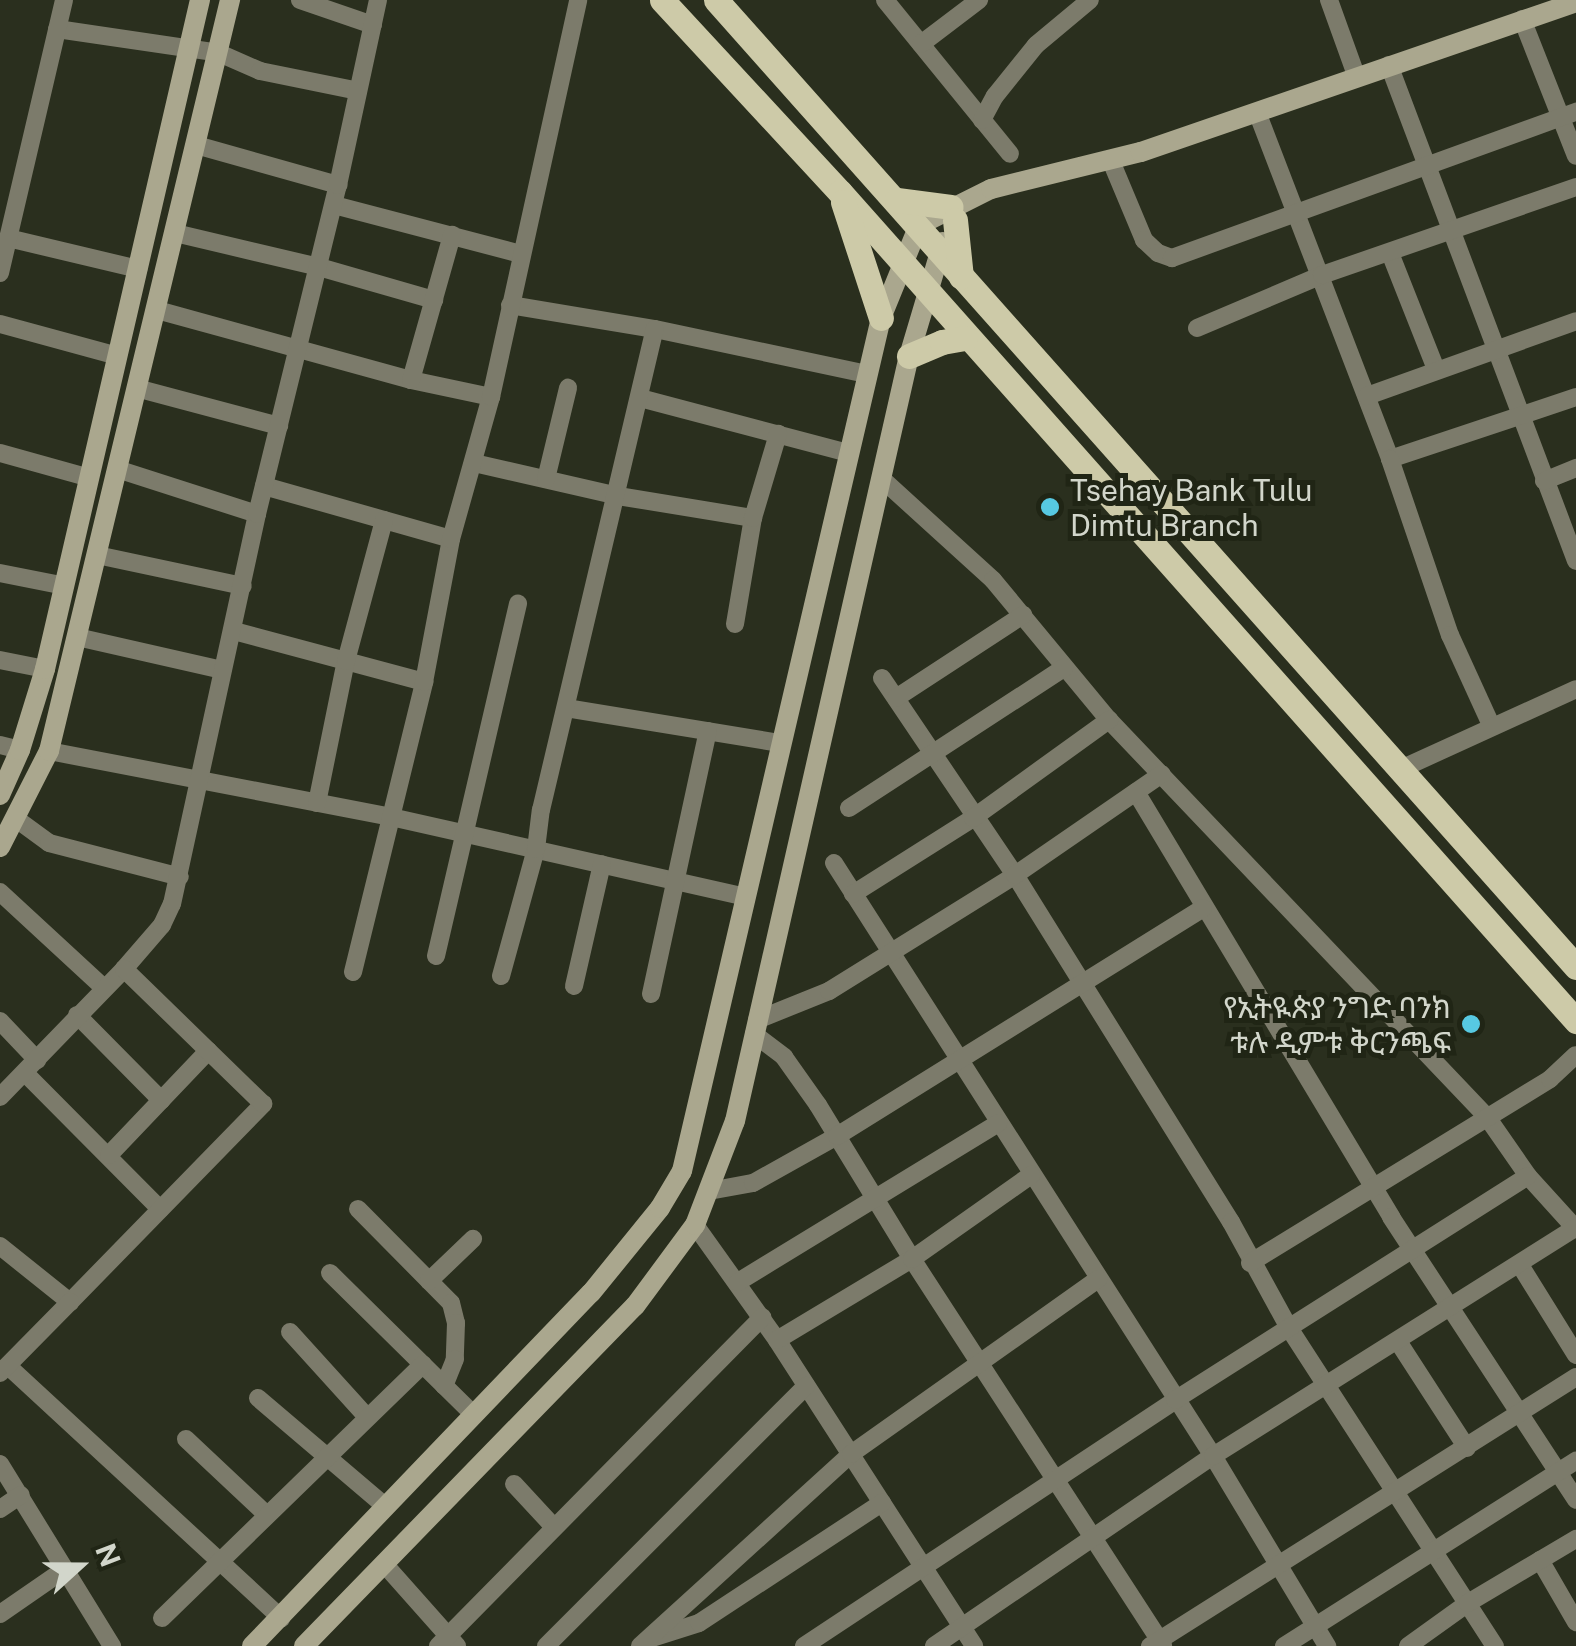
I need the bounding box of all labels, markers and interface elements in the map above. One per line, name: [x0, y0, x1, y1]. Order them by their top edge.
place label: Tsehay Bank Tulu Dimtu Branch: [1070, 472, 1313, 542]
marker: Tsehay Bank Tulu Dimtu Branch: [1039, 496, 1061, 518]
place label: የኢትዪጵያ ንግድ ባንክ ቱሉ ዲምቱ ቅርንጫፍ: [1223, 989, 1451, 1060]
marker: የኢትዪጵያ ንግድ ባንክ ቱሉ ዲምቱ ቅርንጫፍ: [1460, 1013, 1482, 1035]
north arrow: [30, 1516, 130, 1616]
text: N: [89, 1539, 128, 1571]

